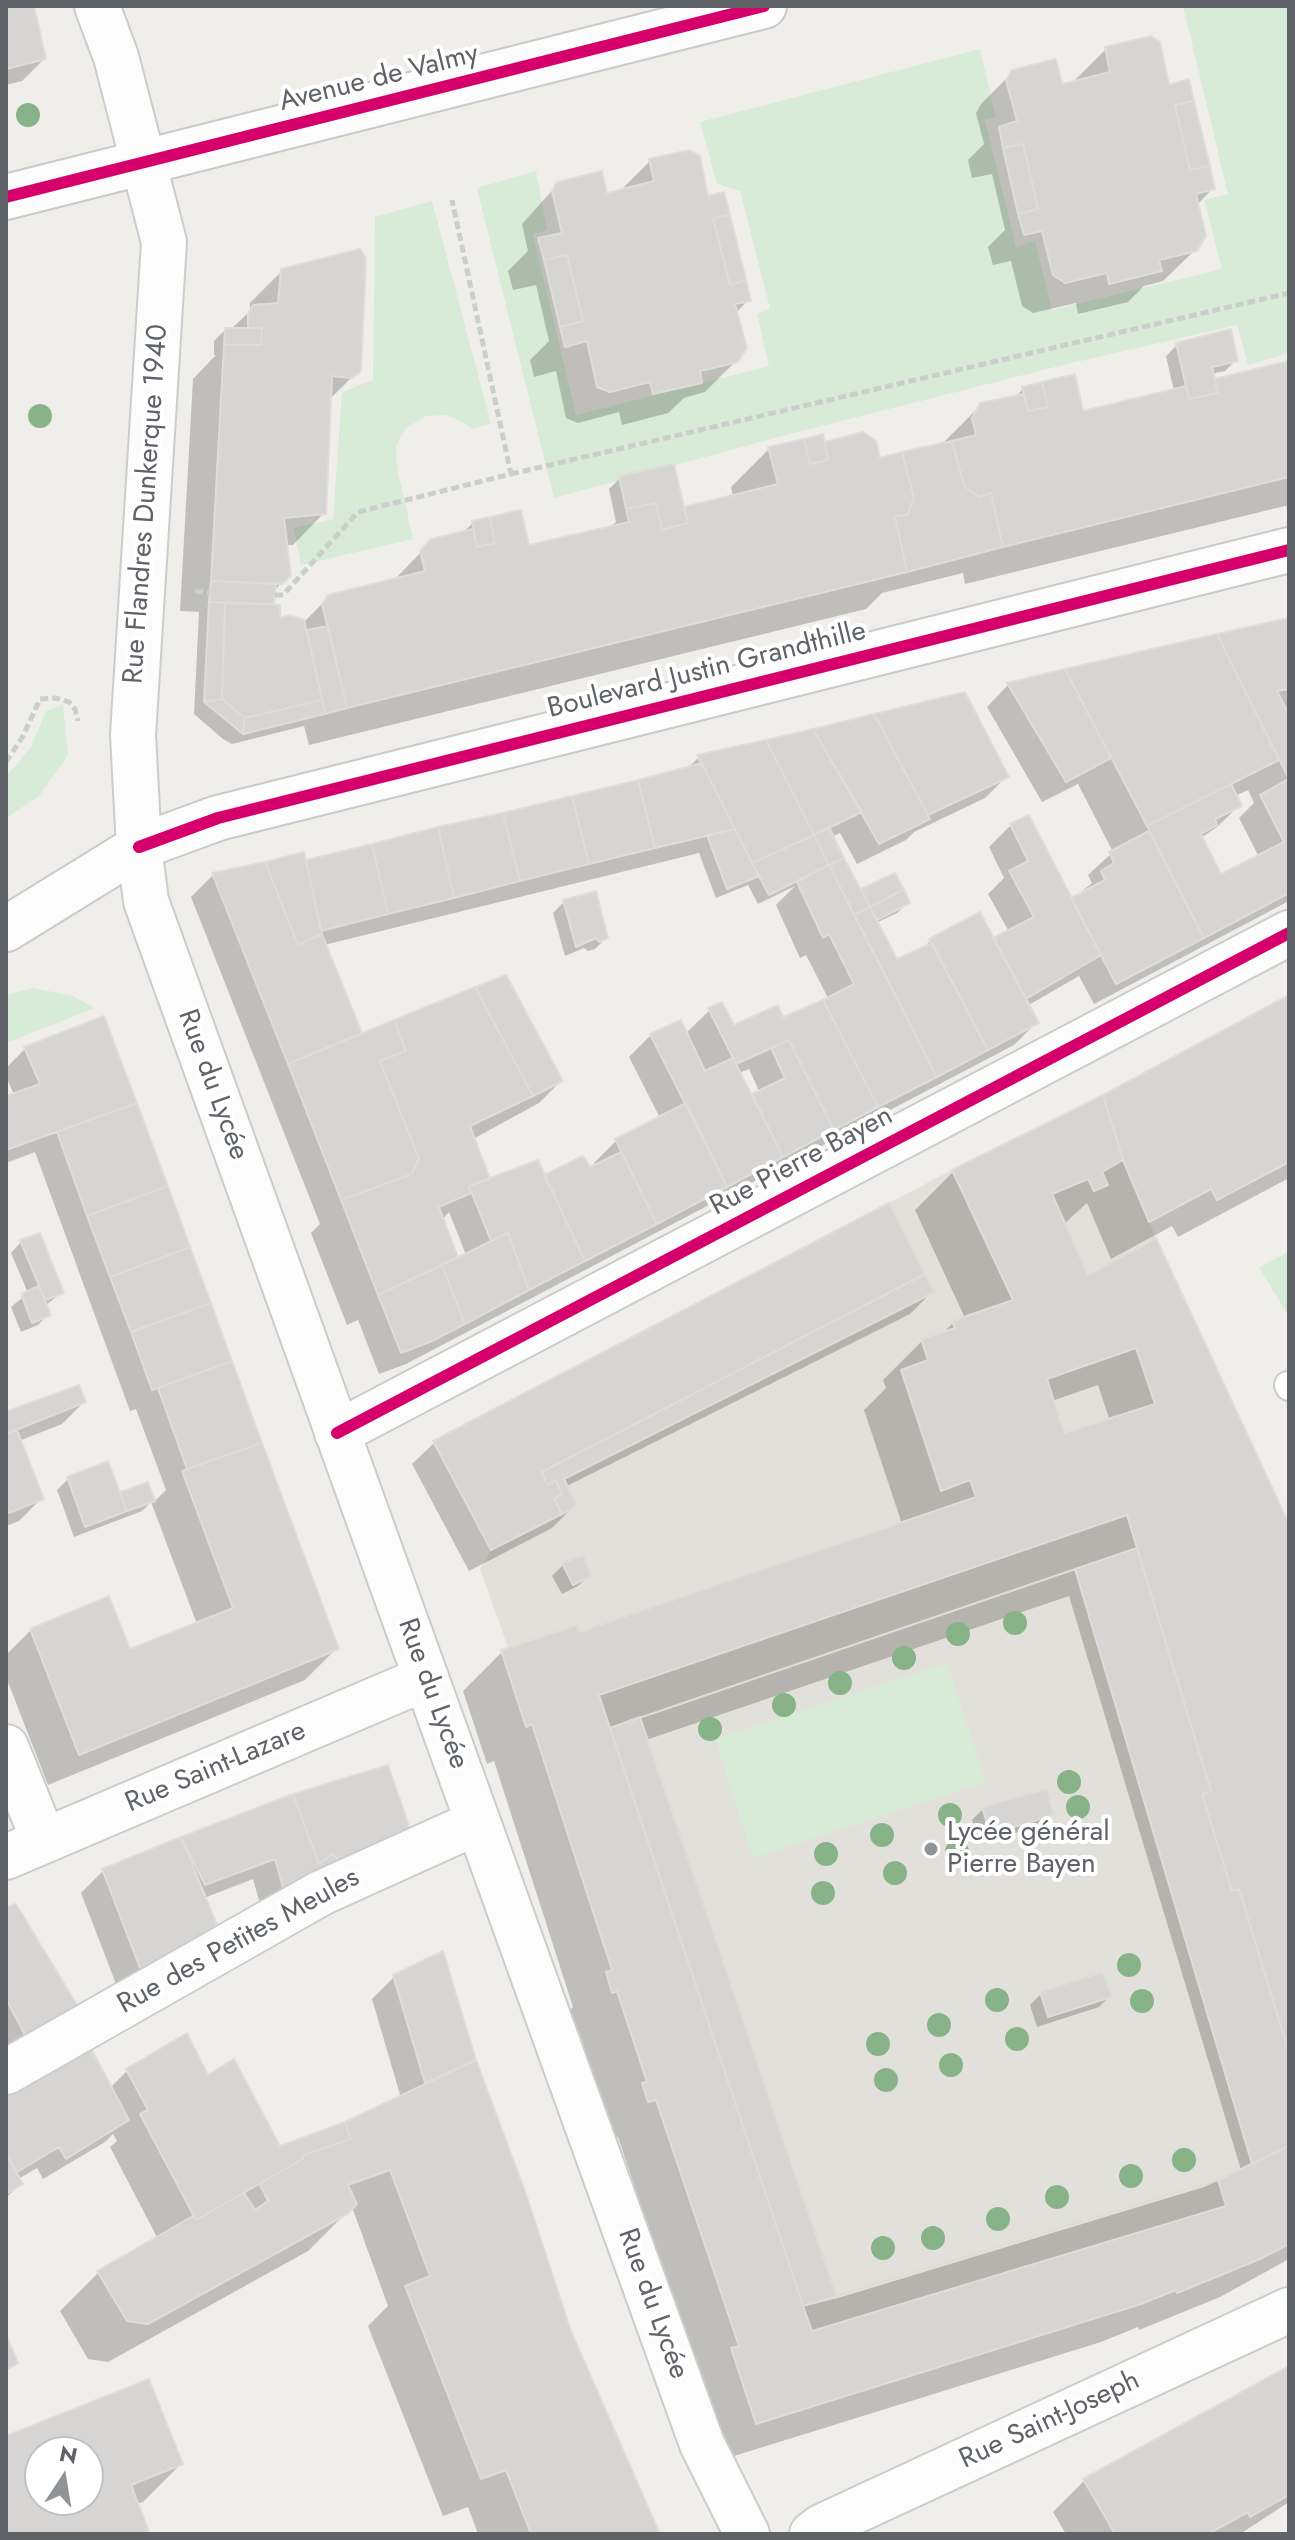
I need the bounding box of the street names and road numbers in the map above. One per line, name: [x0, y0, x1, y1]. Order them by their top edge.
street label: Avenue de Valmy: [276, 38, 482, 120]
street label: Rue Flandres Dunkerque 1940: [118, 323, 176, 685]
street label: Boulevard Justin Grandthille: [544, 615, 870, 727]
street label: Rue du Lycée: [169, 1005, 255, 1165]
street label: Rue Pierre Bayen: [705, 1100, 899, 1224]
street label: Rue du Lycée: [389, 1614, 475, 1774]
street label: Rue Saint-Lazare: [121, 1715, 311, 1821]
street label: Rue des Petites Meules: [112, 1862, 366, 2022]
street label: Rue du Lycée: [609, 2224, 695, 2384]
street label: Rue Saint-Joseph: [955, 2365, 1145, 2477]

